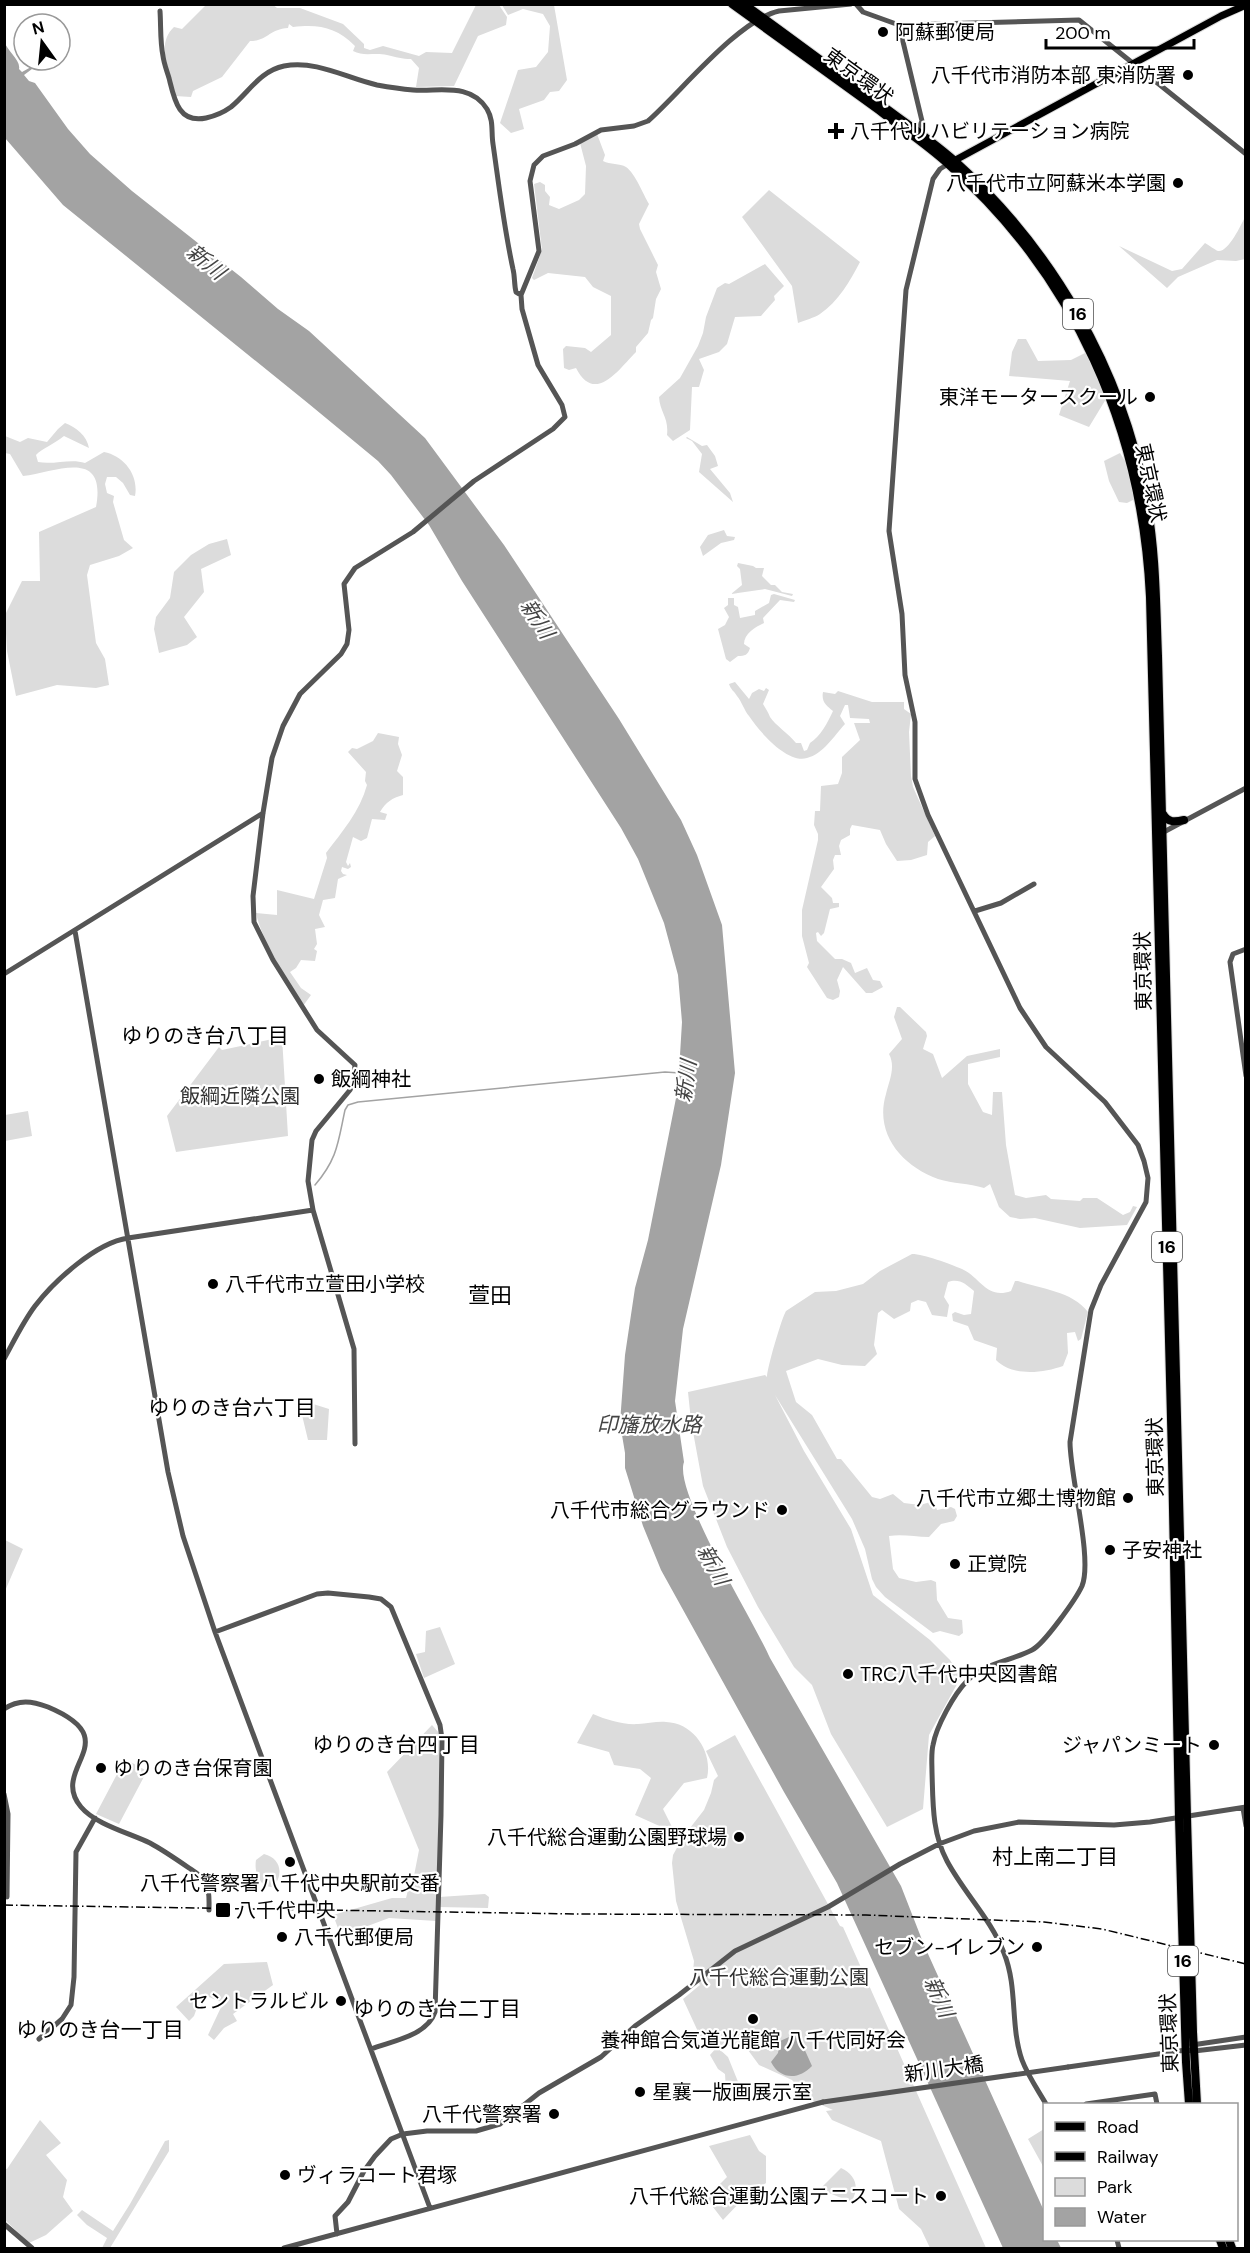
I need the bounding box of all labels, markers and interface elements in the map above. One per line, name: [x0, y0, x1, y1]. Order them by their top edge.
north arrow: [12, 12, 72, 72]
scale bar: [1046, 12, 1194, 50]
text: N: [30, 16, 47, 40]
place label: 阿蘇郵便局: [895, 19, 995, 45]
text: 200 m: [1055, 21, 1111, 45]
marker: 阿蘇郵便局: [876, 25, 890, 39]
street label: 東京環状: [819, 42, 899, 110]
place label: 八千代市消防本部 東消防署: [931, 62, 1176, 88]
marker: 八千代市消防本部 東消防署: [1181, 68, 1195, 82]
place label: 八千代リハビリテーション病院: [850, 118, 1130, 144]
marker: 八千代リハビリテーション病院: [827, 122, 845, 140]
place label: 八千代市立阿蘇米本学園: [946, 170, 1166, 196]
marker: 八千代市立阿蘇米本学園: [1171, 176, 1185, 190]
water label: 新川: [181, 238, 233, 287]
road number: 16: [1063, 299, 1093, 329]
place label: 東洋モータースクール: [939, 384, 1138, 410]
marker: 東洋モータースクール: [1143, 390, 1157, 404]
street label: 東京環状: [1130, 441, 1172, 525]
water label: 新川: [514, 594, 561, 646]
street label: 東京環状: [1129, 931, 1157, 1011]
district label: ゆりのき台八丁目: [121, 1022, 289, 1050]
water label: 新川: [669, 1056, 703, 1104]
place label: 飯綱神社: [331, 1066, 411, 1092]
marker: 飯綱神社: [312, 1072, 326, 1086]
park label: 飯綱近隣公園: [180, 1083, 300, 1109]
road number: 16: [1152, 1232, 1182, 1262]
place label: 八千代市立萱田小学校: [225, 1271, 425, 1297]
marker: 八千代市立萱田小学校: [206, 1277, 220, 1291]
district label: 萱田: [468, 1281, 512, 1310]
district label: ゆりのき台六丁目: [148, 1394, 316, 1422]
water label: 印旛放水路: [597, 1411, 703, 1439]
street label: 東京環状: [1141, 1417, 1169, 1497]
place label: 八千代市立郷土博物館: [916, 1485, 1116, 1511]
marker: 八千代市立郷土博物館: [1121, 1491, 1135, 1505]
place label: 八千代市総合グラウンド: [550, 1497, 770, 1523]
marker: 八千代市総合グラウンド: [775, 1503, 789, 1517]
place label: 子安神社: [1122, 1537, 1202, 1563]
water label: 新川: [691, 1540, 736, 1592]
marker: 子安神社: [1103, 1543, 1117, 1557]
place label: 正覚院: [967, 1551, 1027, 1577]
marker: 正覚院: [948, 1557, 962, 1571]
place label: TRC八千代中央図書館: [860, 1661, 1057, 1687]
marker: TRC八千代中央図書館: [841, 1667, 855, 1681]
district label: ゆりのき台四丁目: [312, 1731, 480, 1759]
place label: ジャパンミート: [1062, 1732, 1202, 1758]
marker: ジャパンミート: [1207, 1738, 1221, 1752]
place label: ゆりのき台保育園: [113, 1755, 272, 1781]
marker: ゆりのき台保育園: [94, 1761, 108, 1775]
place label: 八千代総合運動公園野球場: [487, 1824, 727, 1850]
marker: 八千代総合運動公園野球場: [732, 1830, 746, 1844]
district label: 村上南二丁目: [992, 1843, 1118, 1871]
marker: 八千代警察署八千代中央駅前交番: [283, 1855, 297, 1869]
place label: 八千代警察署八千代中央駅前交番: [140, 1870, 440, 1896]
place label: 八千代中央: [236, 1897, 336, 1923]
marker: 八千代中央: [214, 1901, 232, 1919]
place label: 八千代郵便局: [294, 1924, 414, 1950]
marker: 八千代郵便局: [275, 1930, 289, 1944]
place label: セブン-イレブン: [874, 1934, 1025, 1960]
marker: セブン-イレブン: [1030, 1940, 1044, 1954]
road number: 16: [1168, 1946, 1198, 1976]
park label: 八千代総合運動公園: [689, 1964, 869, 1990]
water label: 新川: [918, 1972, 961, 2024]
place label: セントラルビル: [189, 1988, 329, 2014]
street label: 東京環状: [1155, 1993, 1183, 2073]
marker: セントラルビル: [334, 1994, 348, 2008]
district label: ゆりのき台二丁目: [353, 1995, 521, 2023]
marker: 養神館合気道光龍館 八千代同好会: [746, 2012, 760, 2026]
district label: ゆりのき台一丁目: [16, 2016, 184, 2044]
place label: 養神館合気道光龍館 八千代同好会: [600, 2027, 906, 2053]
street label: 新川大橋: [903, 2051, 985, 2087]
place label: 星襄一版画展示室: [652, 2079, 812, 2105]
marker: 星襄一版画展示室: [633, 2085, 647, 2099]
place label: 八千代警察署: [422, 2101, 542, 2127]
legend: [1043, 2103, 1238, 2241]
marker: 八千代警察署: [547, 2107, 561, 2121]
text: Road: [1097, 2115, 1139, 2139]
text: Railway: [1097, 2145, 1159, 2169]
place label: ヴィラコート君塚: [297, 2162, 457, 2188]
marker: ヴィラコート君塚: [278, 2168, 292, 2182]
text: Park: [1097, 2175, 1133, 2199]
place label: 八千代総合運動公園テニスコート: [629, 2183, 929, 2209]
marker: 八千代総合運動公園テニスコート: [934, 2189, 948, 2203]
text: Water: [1097, 2205, 1147, 2229]

